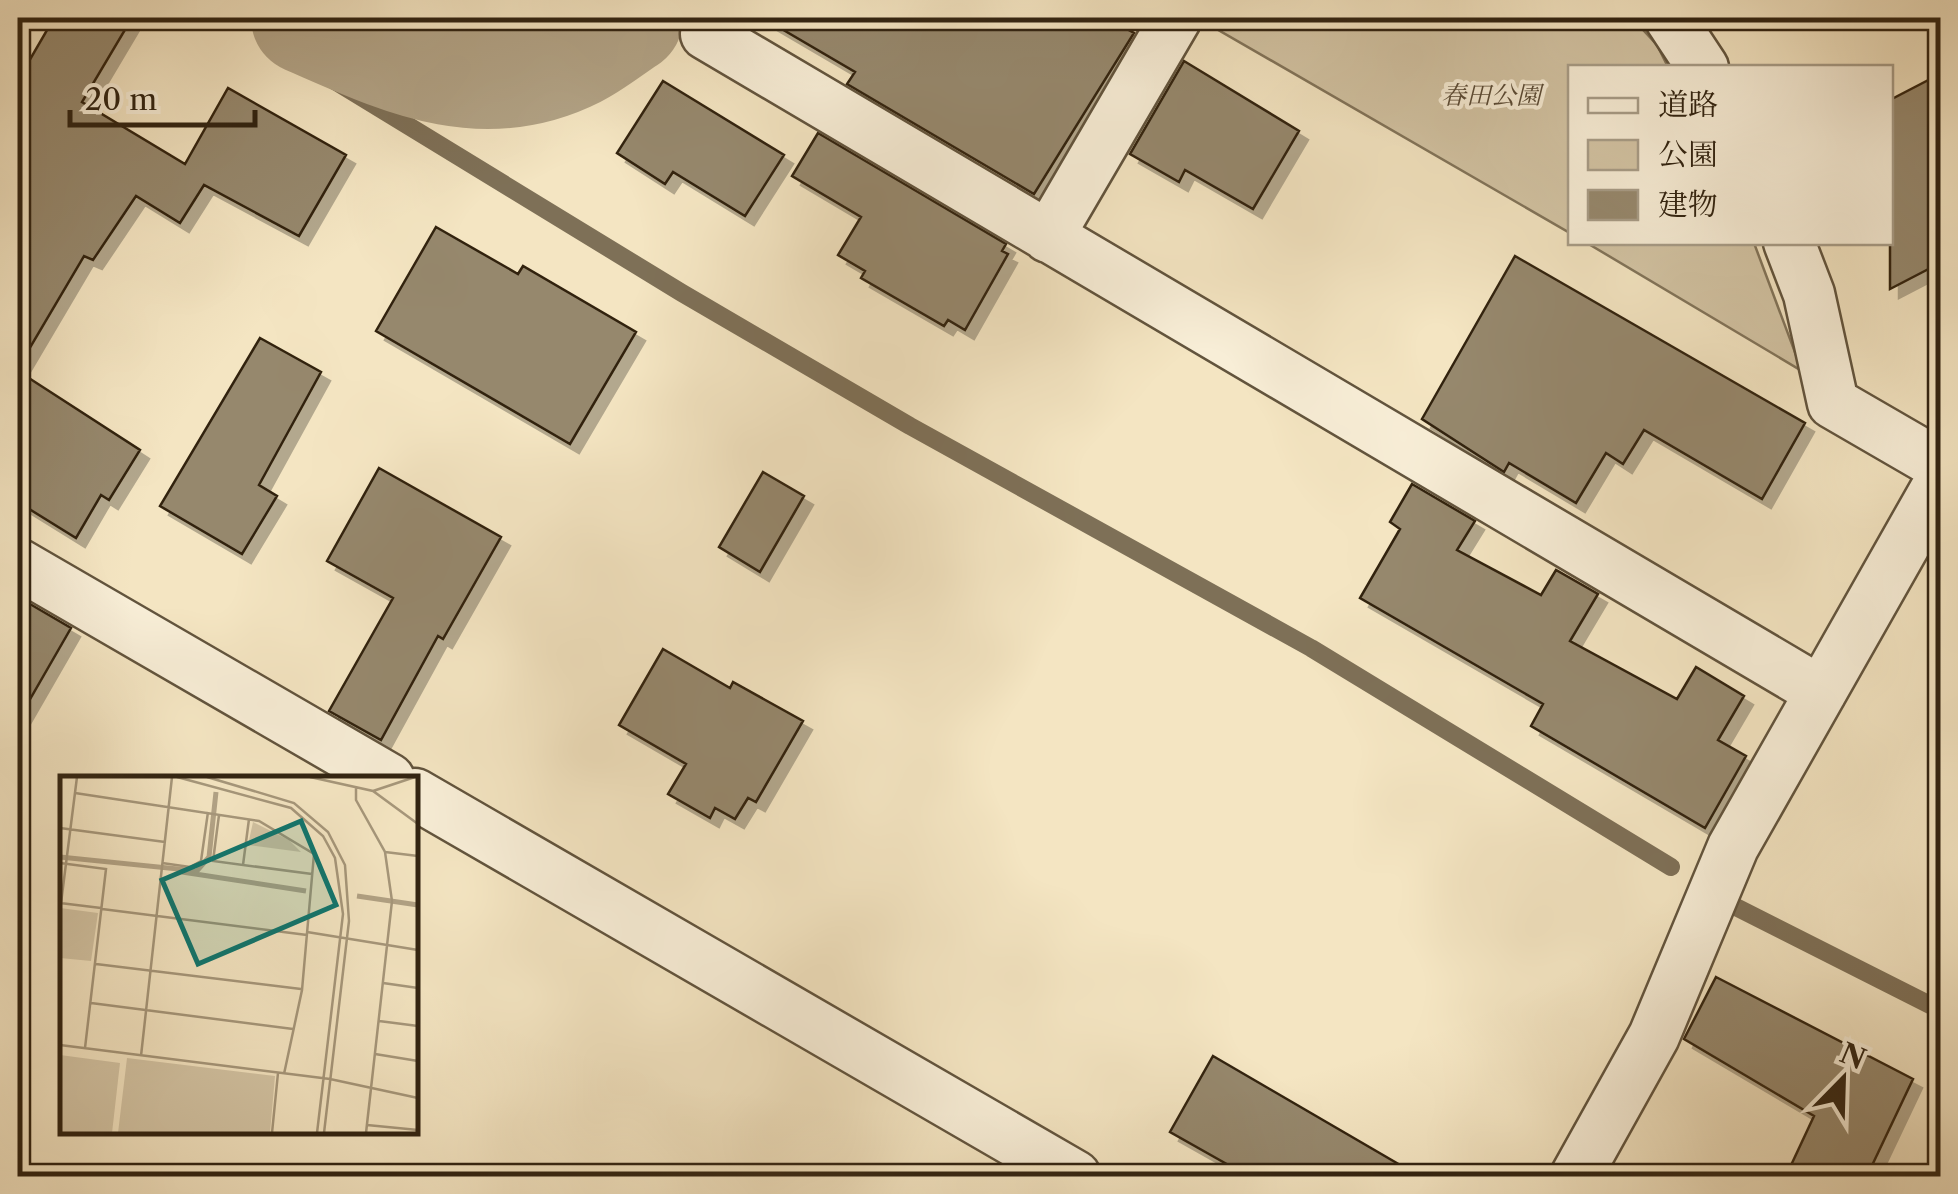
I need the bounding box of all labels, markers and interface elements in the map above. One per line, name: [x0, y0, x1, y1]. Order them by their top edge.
scale bar: [70, 65, 255, 127]
legend: [1568, 65, 1893, 245]
park label: 春田公園: [1441, 80, 1545, 111]
text: 20 m: [85, 81, 157, 118]
text: 道路: [1658, 86, 1718, 123]
text: 公園: [1658, 136, 1718, 173]
text: 建物: [1658, 186, 1718, 223]
inset map: [60, 776, 418, 1134]
north arrow: [1793, 1029, 1893, 1129]
text: N: [1835, 1036, 1871, 1076]

